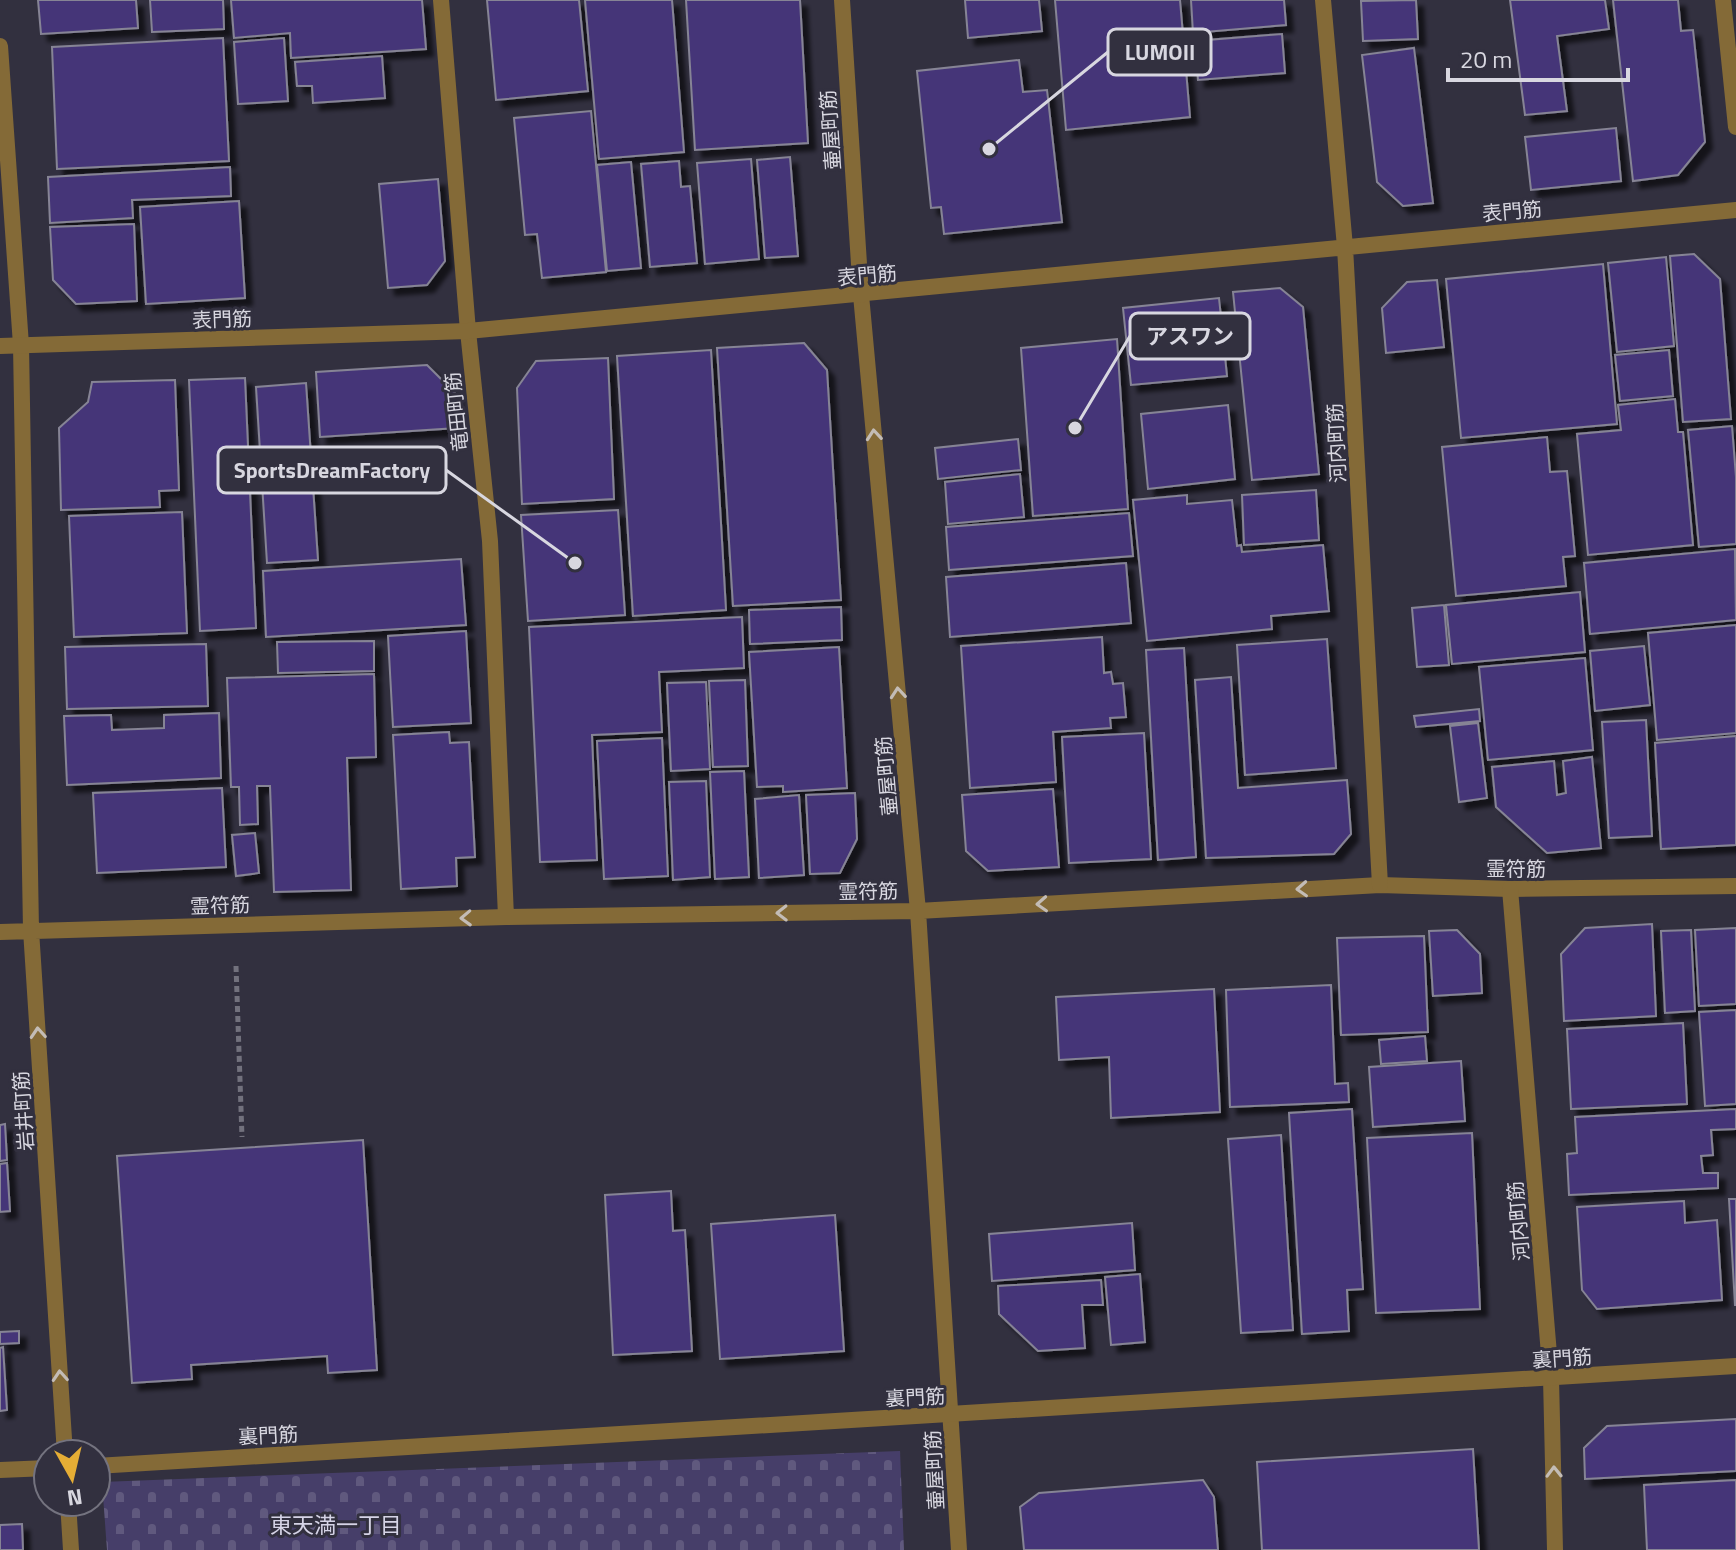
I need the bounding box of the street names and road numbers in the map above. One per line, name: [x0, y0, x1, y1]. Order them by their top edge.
street label: 壷屋町筋: [812, 89, 848, 171]
street label: 表門筋: [1481, 193, 1543, 229]
street label: 表門筋: [836, 257, 898, 293]
street label: 表門筋: [191, 302, 253, 336]
street label: 竜田町筋: [436, 371, 476, 453]
street label: 河内町筋: [1318, 402, 1354, 484]
street label: 壷屋町筋: [867, 735, 905, 817]
street label: 霊符筋: [1486, 853, 1546, 884]
street label: 霊符筋: [838, 875, 898, 907]
street label: 霊符筋: [189, 888, 251, 922]
street label: 岩井町筋: [5, 1070, 41, 1152]
street label: 河内町筋: [1499, 1180, 1537, 1262]
street label: 裏門筋: [1531, 1340, 1593, 1376]
street label: 裏門筋: [884, 1380, 946, 1414]
street label: 裏門筋: [237, 1418, 299, 1452]
street label: 壷屋町筋: [916, 1429, 952, 1511]

